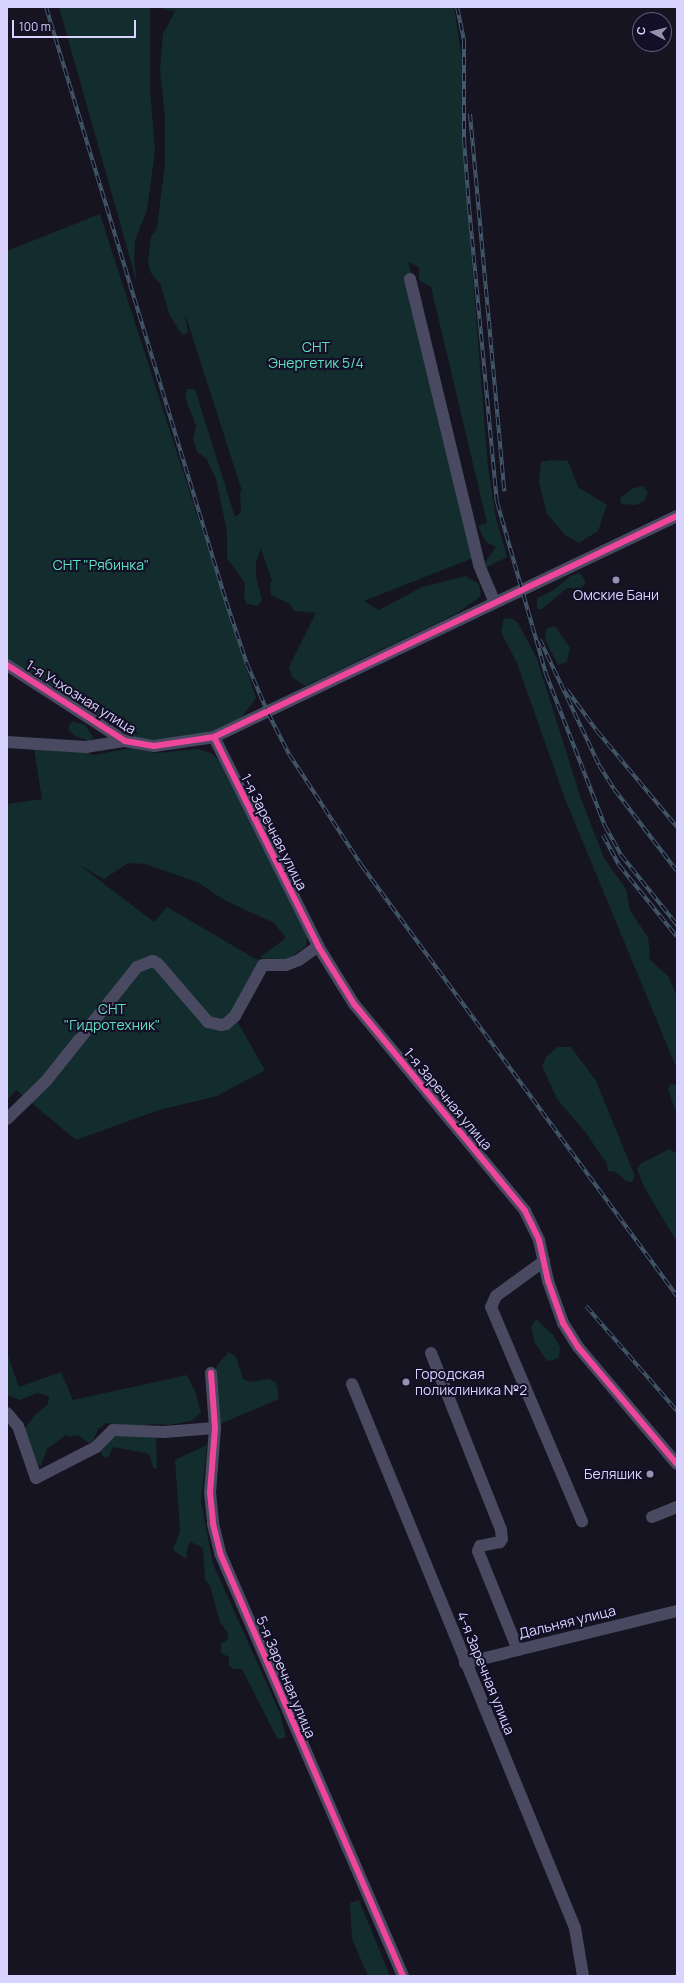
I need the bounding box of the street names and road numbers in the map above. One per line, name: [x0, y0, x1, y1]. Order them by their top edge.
street label: 1-я Учхозная улица: [23, 656, 139, 738]
street label: 1-я Заречная улица: [237, 771, 311, 893]
street label: 1-я Заречная улица: [400, 1044, 496, 1154]
street label: Дальняя улица: [517, 1602, 617, 1642]
street label: 4-я Заречная улица: [454, 1609, 518, 1737]
street label: 5-я Заречная улица: [253, 1613, 319, 1741]

